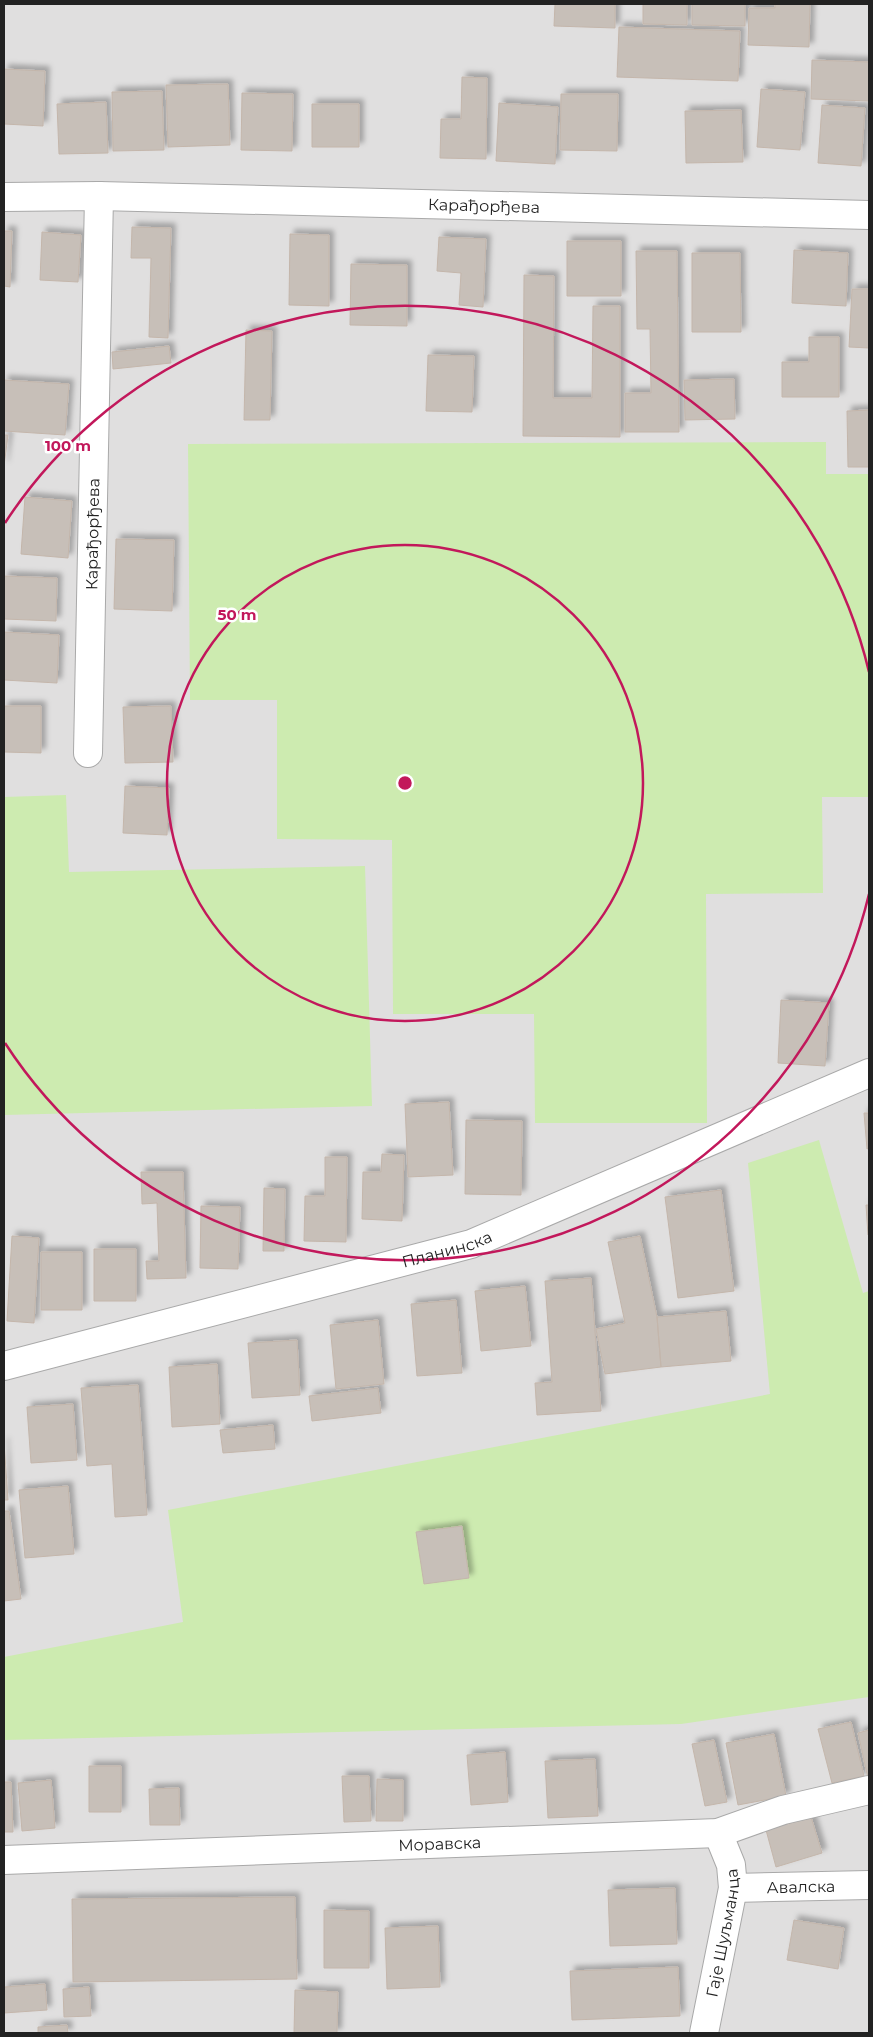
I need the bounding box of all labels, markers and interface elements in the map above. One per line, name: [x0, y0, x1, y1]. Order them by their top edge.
street label: Карађорђева: [428, 195, 540, 217]
text: 100 m: [45, 436, 91, 455]
street label: Карађорђева: [82, 478, 103, 590]
text: 50 m: [217, 605, 257, 624]
centre of rings: [396, 774, 414, 792]
street label: Планинска: [400, 1227, 495, 1272]
street label: Моравска: [398, 1833, 482, 1855]
street label: Гаје Шуљманца: [702, 1868, 743, 1999]
street label: Авалска: [767, 1877, 835, 1897]

